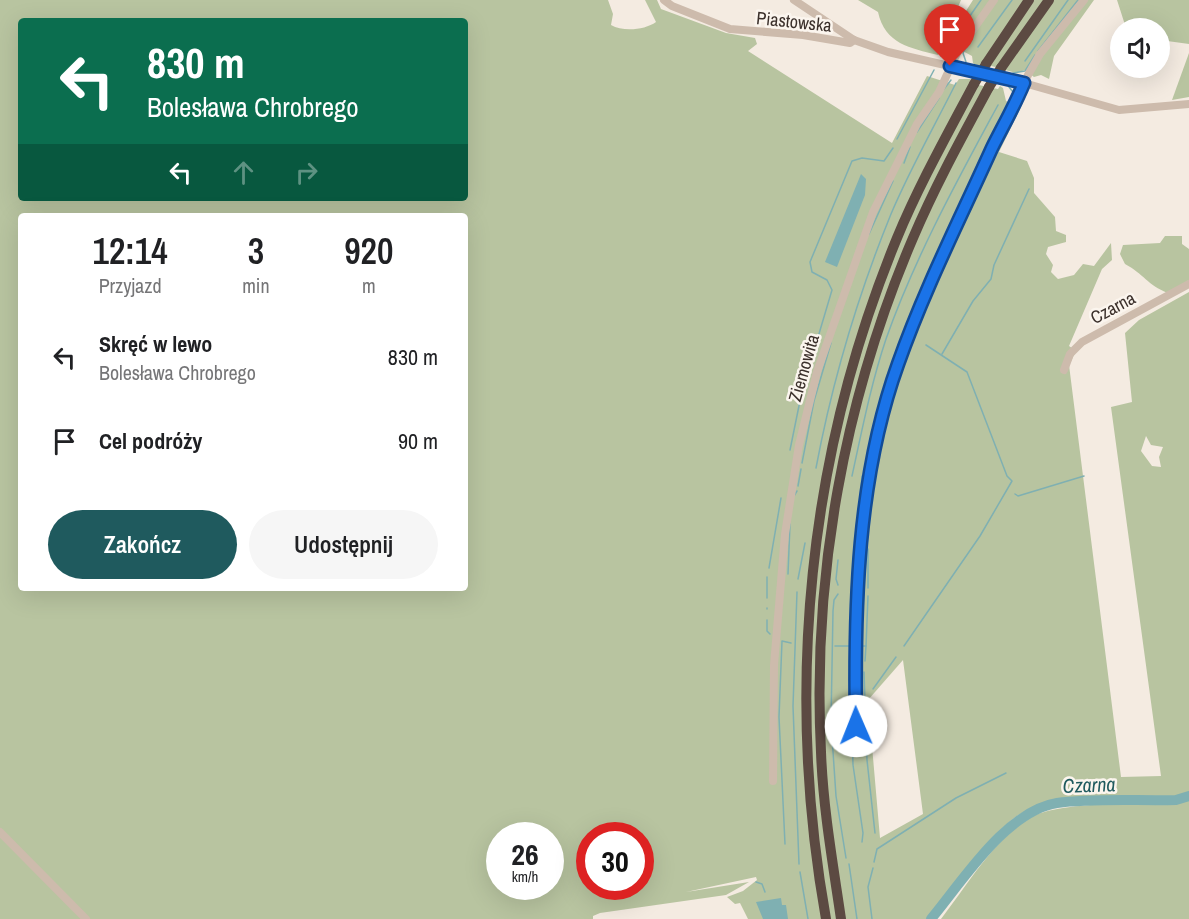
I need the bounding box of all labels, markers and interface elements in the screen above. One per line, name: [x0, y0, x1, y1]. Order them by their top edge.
pin: [924, 4, 975, 66]
street label: Piastowska: [755, 5, 833, 38]
icon: arrive: [933, 13, 966, 46]
map controls: [1110, 18, 1170, 78]
button: sound: [1110, 18, 1170, 78]
text: 830 m: [147, 35, 245, 91]
icon: left: [48, 42, 126, 120]
text: Bolesława Chrobrego: [147, 89, 359, 125]
icon: left: [164, 156, 197, 189]
icon: ahead: [227, 156, 260, 189]
icon: right: [290, 156, 323, 189]
text: 12:14: [93, 227, 168, 275]
text: 3: [248, 227, 264, 275]
text: 920: [344, 227, 393, 275]
text: Przyjazd: [99, 272, 162, 299]
text: min: [242, 272, 270, 299]
text: m: [362, 272, 376, 299]
street label: Czarna: [1086, 285, 1140, 330]
text: Skręć w lewo: [99, 329, 212, 359]
street label: Ziemowita: [782, 331, 825, 404]
icon: left: [48, 341, 81, 374]
text: 830 m: [388, 342, 438, 372]
text: Bolesława Chrobrego: [99, 359, 256, 386]
icon: arrive: [48, 425, 81, 458]
text: Cel podróży: [99, 426, 202, 456]
text: 90 m: [398, 426, 438, 456]
button: Zakończ: [48, 510, 237, 579]
button: Udostępnij: [249, 510, 438, 579]
position arrow: [824, 694, 888, 758]
water label: Czarna: [1062, 770, 1116, 799]
speed limit sign: 30: [576, 822, 654, 900]
text: 26: [511, 834, 539, 874]
text: km/h: [512, 866, 538, 887]

